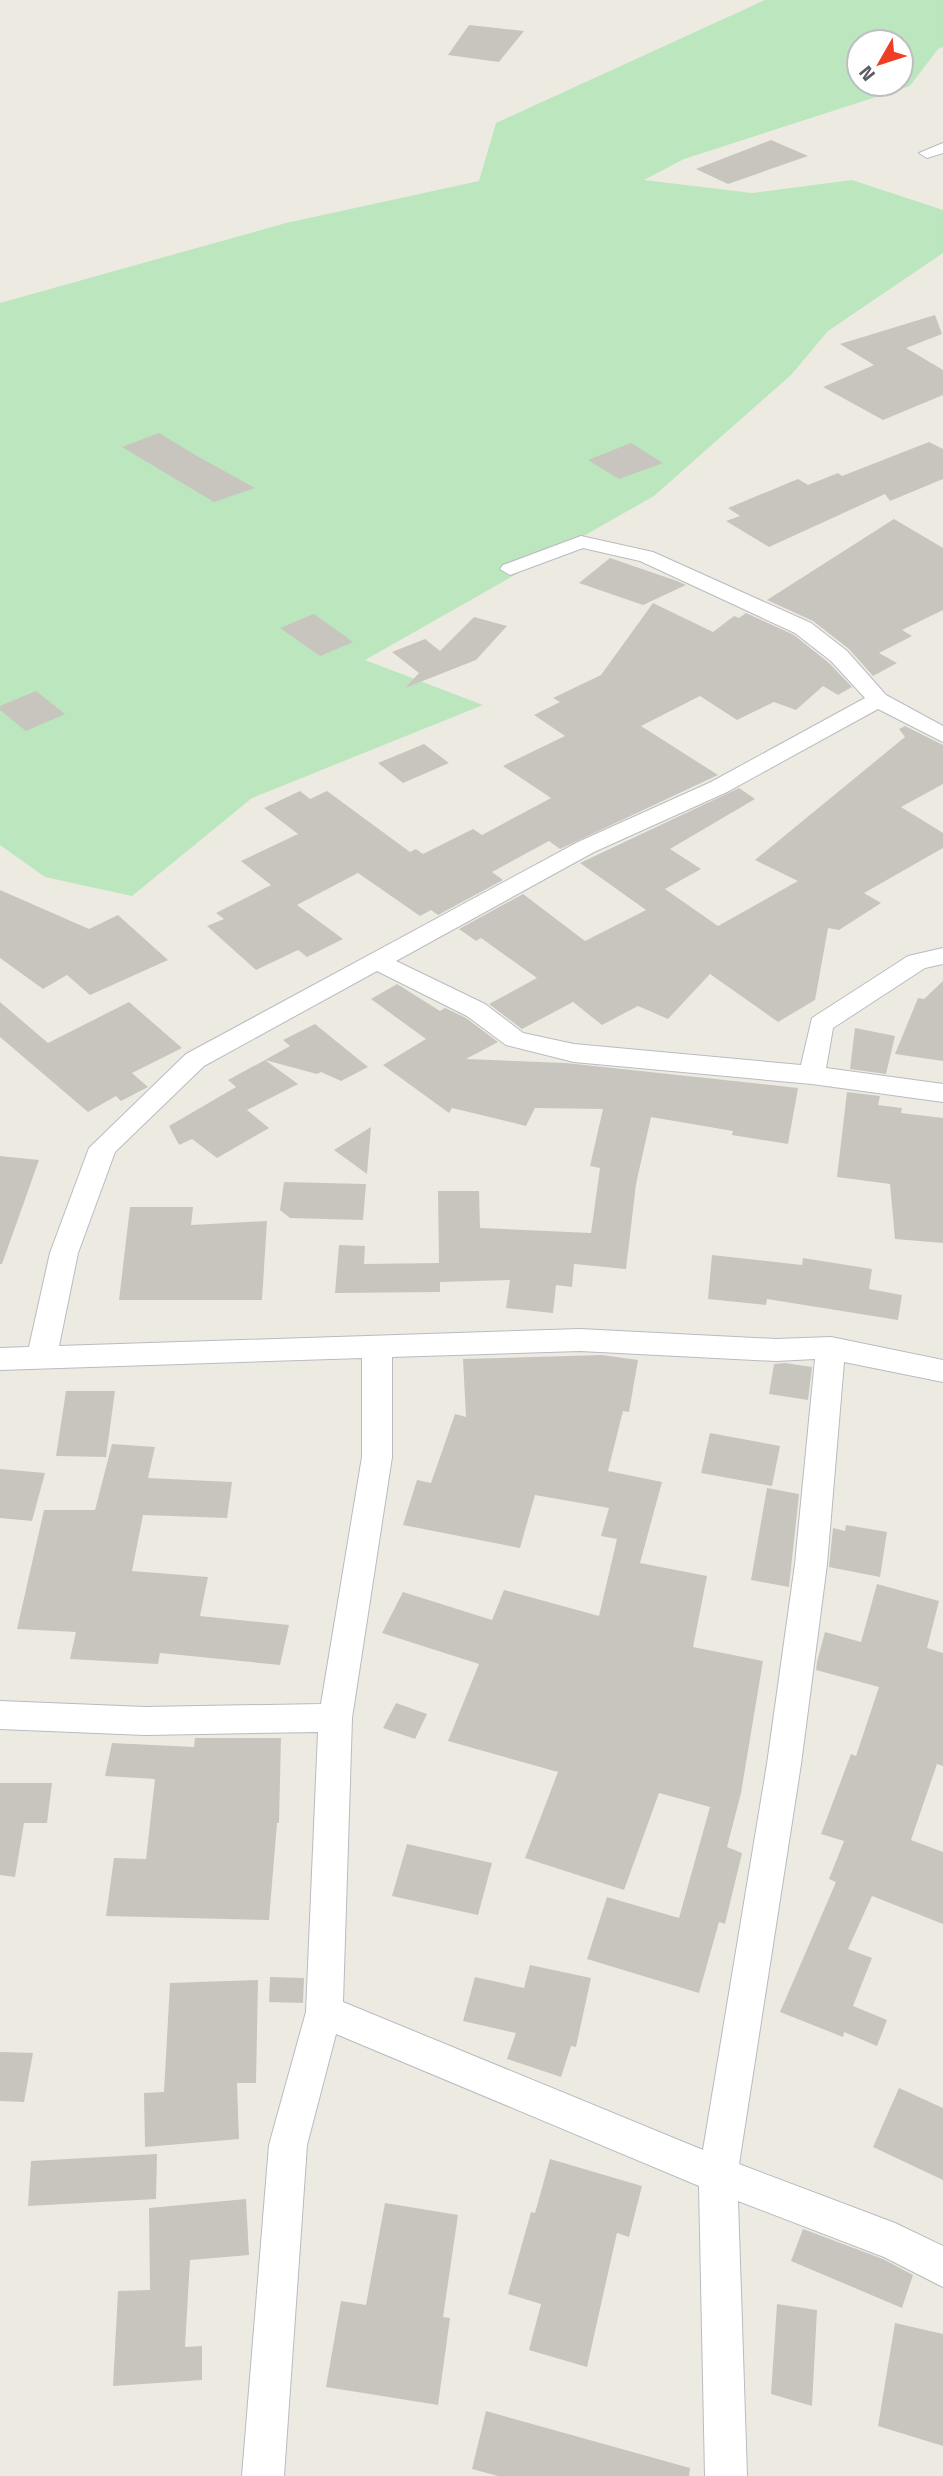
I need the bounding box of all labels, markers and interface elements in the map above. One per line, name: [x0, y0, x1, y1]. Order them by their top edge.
north arrow: [845, 28, 915, 98]
text: N: [851, 60, 882, 88]

